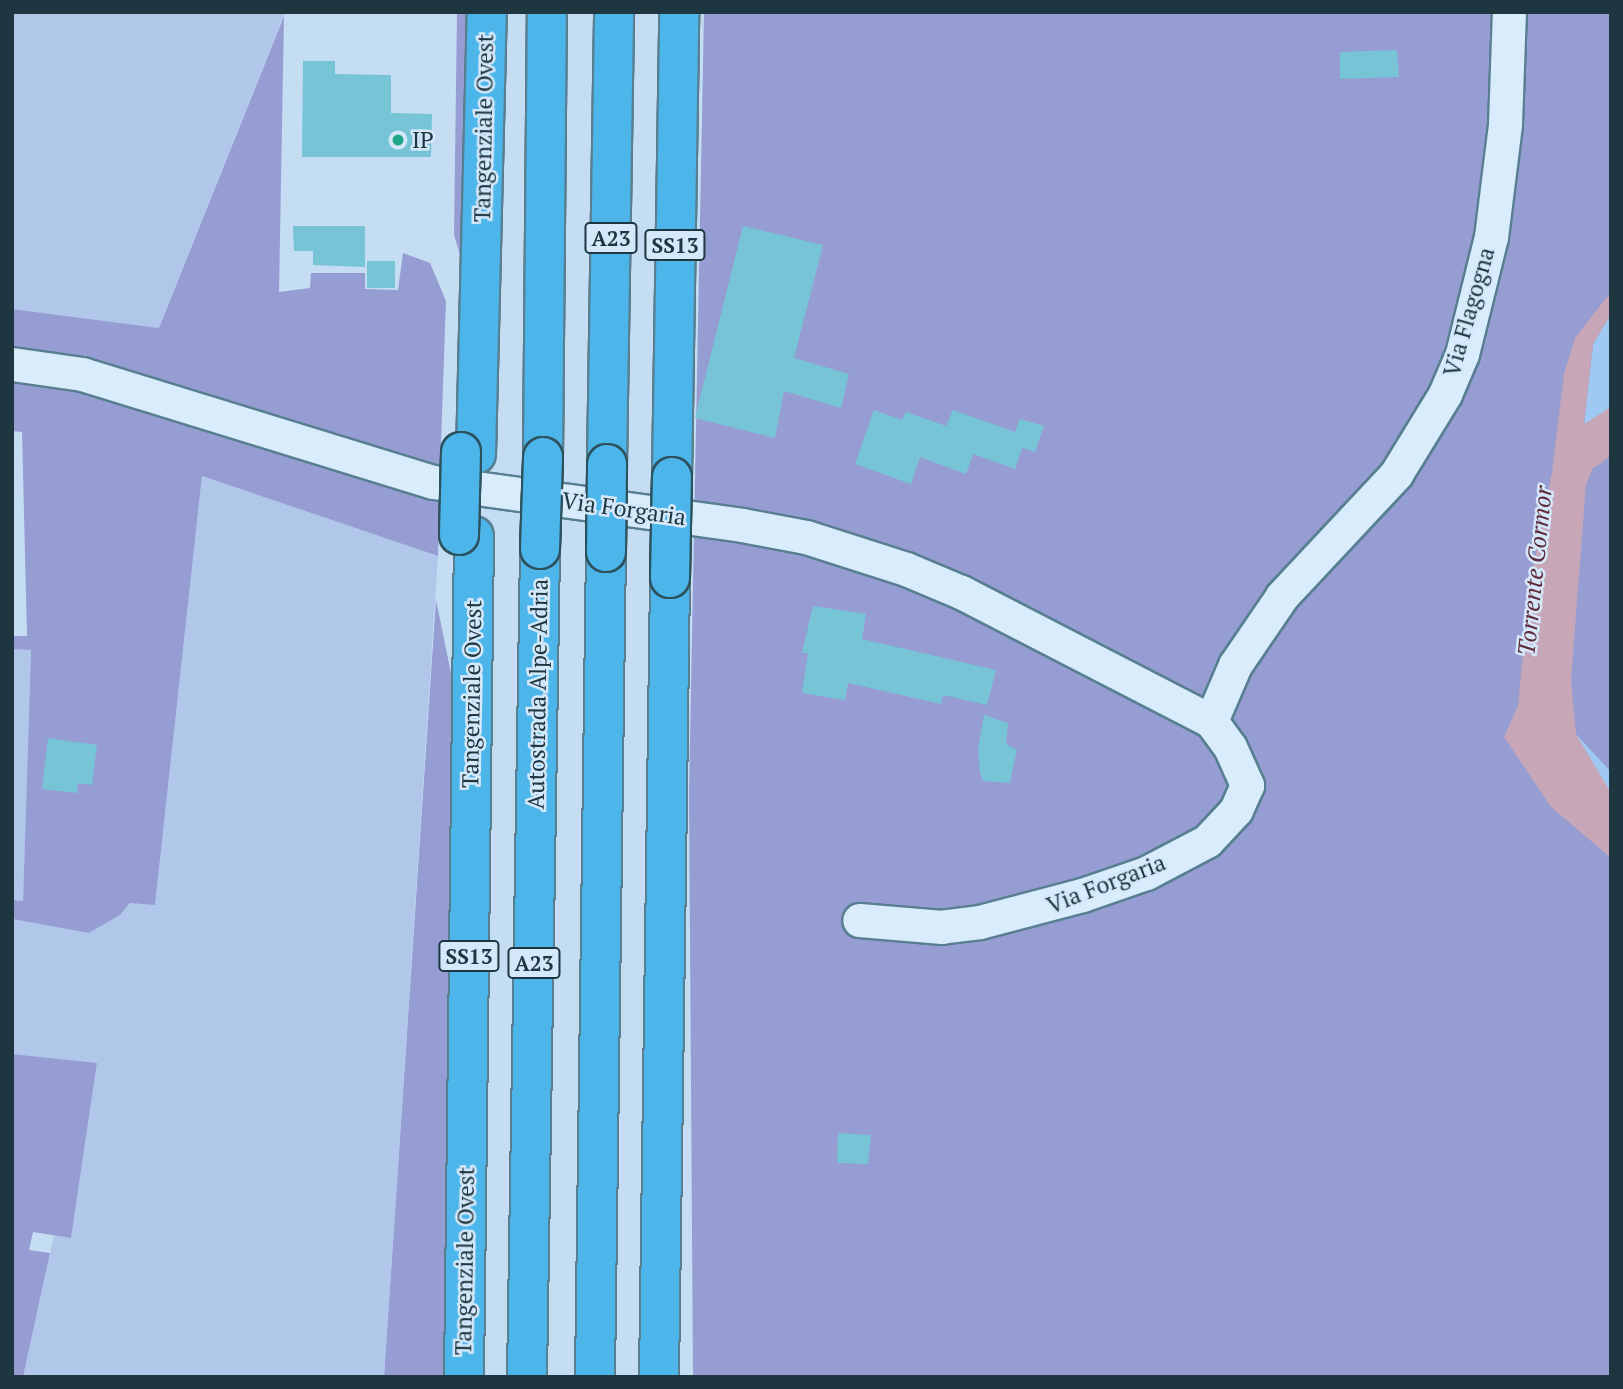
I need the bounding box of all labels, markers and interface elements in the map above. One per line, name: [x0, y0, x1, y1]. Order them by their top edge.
street label: Tangenziale Ovest: [469, 34, 499, 222]
place label: IP: [412, 126, 434, 154]
marker: IP: [390, 132, 406, 148]
road number: A23: [583, 220, 639, 256]
road number: SS13: [644, 228, 706, 262]
street label: Via Flagogna: [1437, 244, 1501, 380]
water label: Torrente Cormor: [1512, 485, 1558, 657]
street label: Via Forgaria: [560, 487, 688, 531]
street label: Autostrada Alpe-Adria: [522, 578, 554, 810]
street label: Tangenziale Ovest: [457, 600, 487, 788]
street label: Via Forgaria: [1043, 849, 1169, 919]
road number: SS13: [438, 939, 500, 974]
road number: A23: [506, 946, 562, 981]
street label: Tangenziale Ovest: [450, 1167, 480, 1355]

